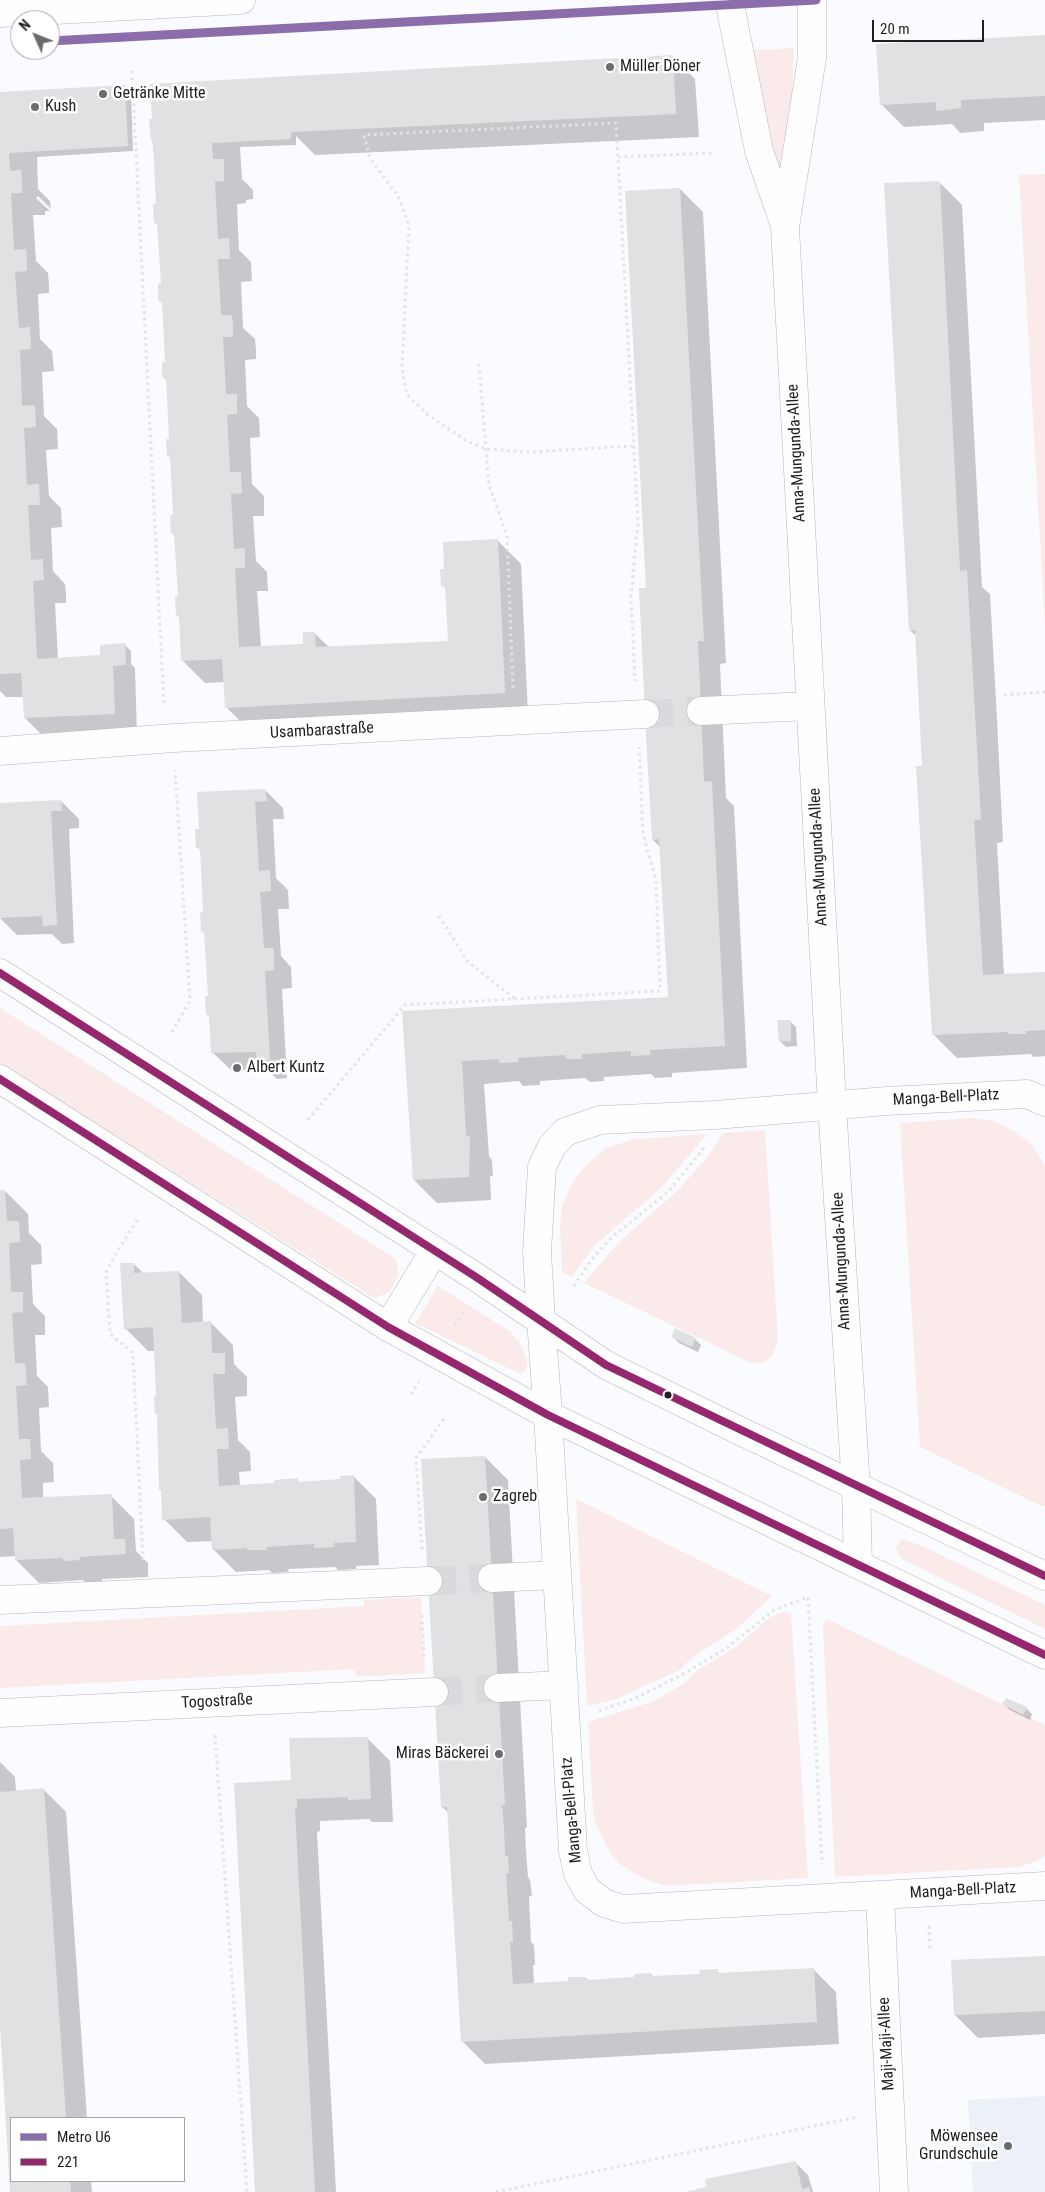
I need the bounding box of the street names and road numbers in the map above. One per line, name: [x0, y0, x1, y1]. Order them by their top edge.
street label: Anna-Mungunda-Allee: [784, 383, 810, 523]
street label: Usambarastraße: [270, 719, 374, 743]
street label: Anna-Mungunda-Allee: [806, 787, 832, 927]
street label: Manga-Bell-Platz: [892, 1086, 1000, 1110]
street label: Anna-Mungunda-Allee: [829, 1191, 855, 1331]
street label: Togostraße: [181, 1691, 253, 1713]
street label: Manga-Bell-Platz: [558, 1756, 586, 1864]
street label: Manga-Bell-Platz: [909, 1879, 1017, 1903]
street label: Maji-Maji-Allee: [875, 1997, 899, 2091]

